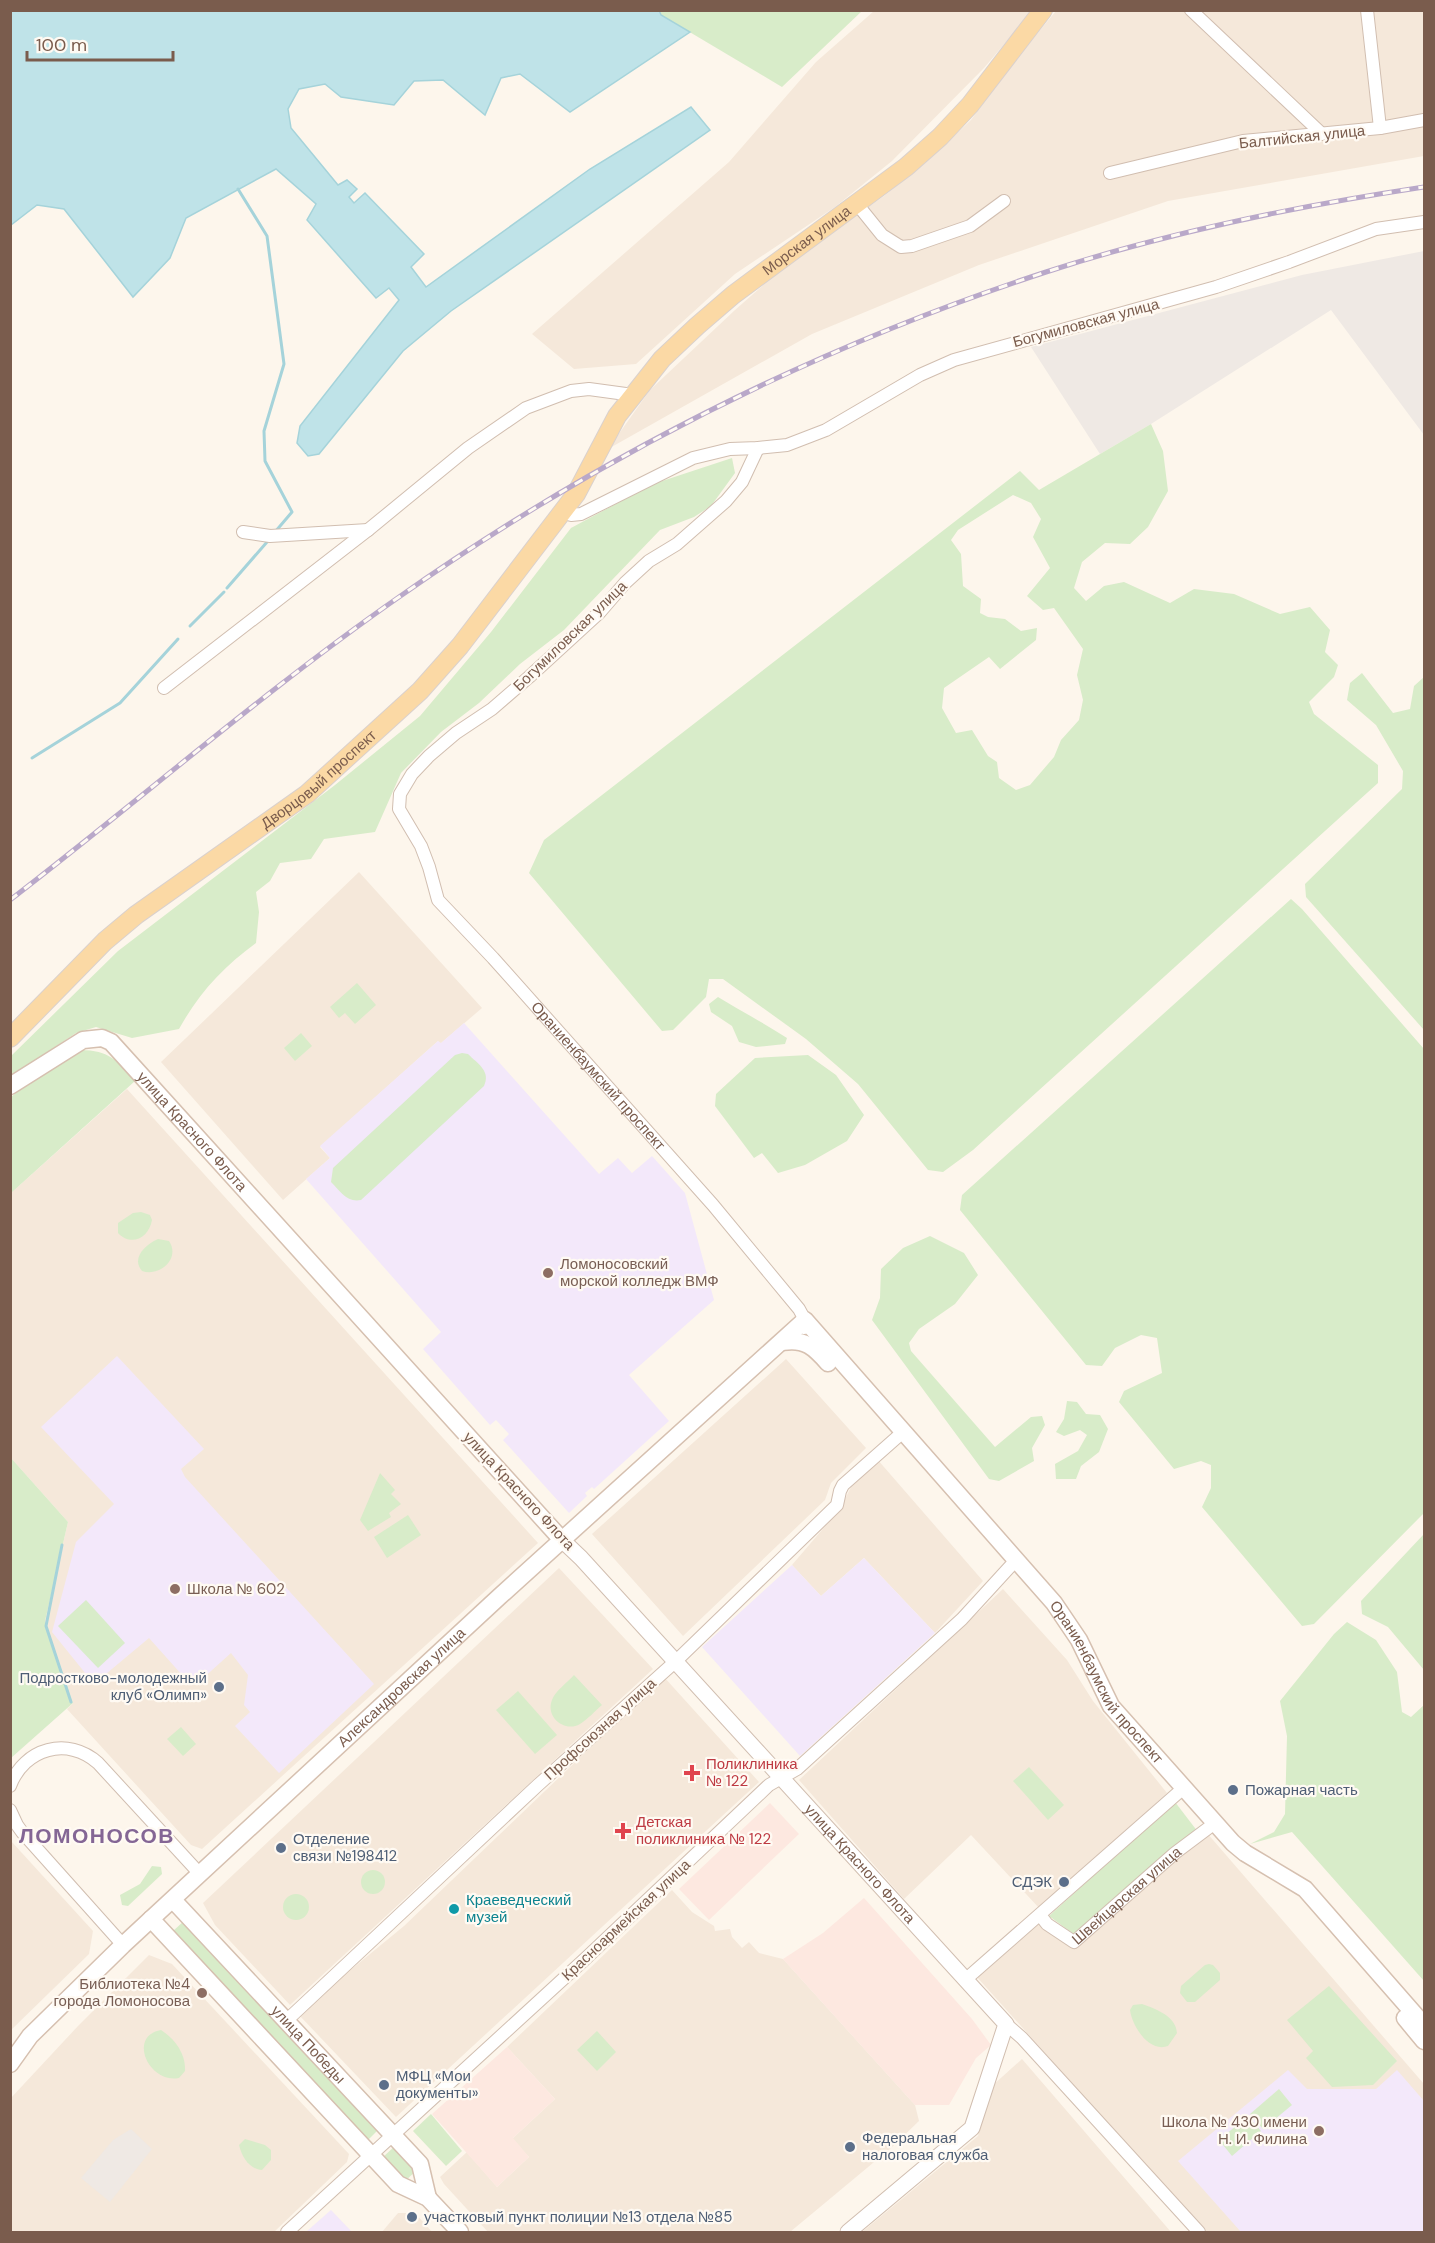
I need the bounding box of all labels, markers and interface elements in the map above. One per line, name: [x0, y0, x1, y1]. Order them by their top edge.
scale bar: [27, 24, 172, 62]
text: 100 m: [36, 33, 87, 57]
street label: Балтийская улица: [1238, 120, 1367, 154]
street label: Морская улица: [758, 201, 856, 280]
street label: Богумиловская улица: [1011, 294, 1162, 352]
street label: Богумиловская улица: [509, 576, 632, 696]
street label: Дворцовый проспект: [257, 725, 381, 833]
street label: Ораниенбаумский проспект: [527, 997, 670, 1155]
street label: улица Красного Флота: [133, 1067, 252, 1196]
place label: Ломоносовский морской колледж ВМФ: [560, 1254, 719, 1291]
marker: Ломоносовский морской колледж ВМФ: [541, 1266, 555, 1280]
street label: улица Красного Флота: [459, 1427, 580, 1555]
place label: Школа № 602: [187, 1579, 285, 1599]
marker: Школа № 602: [168, 1582, 182, 1596]
street label: Ораниенбаумский проспект: [1045, 1597, 1168, 1768]
street label: Александровская улица: [333, 1623, 470, 1751]
place label: Подростково-молодежный клуб «Олимп»: [19, 1668, 207, 1705]
street label: Профсоюзная улица: [540, 1673, 661, 1785]
marker: Подростково-молодежный клуб «Олимп»: [212, 1680, 226, 1694]
place label: Поликлиника № 122: [706, 1754, 798, 1791]
marker: Поликлиника № 122: [683, 1764, 701, 1782]
place label: Пожарная часть: [1245, 1780, 1358, 1800]
marker: Пожарная часть: [1226, 1783, 1240, 1797]
street label: улица Красного Флота: [800, 1800, 920, 1928]
place label: Детская поликлиника № 122: [636, 1812, 771, 1849]
district label: ЛОМОНОСОВ: [19, 1822, 175, 1850]
marker: Детская поликлиника № 122: [614, 1822, 632, 1840]
place label: Отделение связи №198412: [293, 1829, 397, 1866]
marker: Отделение связи №198412: [274, 1841, 288, 1855]
street label: Швейцарская улица: [1068, 1841, 1186, 1949]
street label: Красноармейская улица: [557, 1854, 695, 1985]
place label: СДЭК: [1012, 1872, 1052, 1892]
marker: СДЭК: [1057, 1875, 1071, 1889]
place label: Краеведческий музей: [466, 1890, 571, 1927]
marker: Краеведческий музей: [447, 1902, 461, 1916]
place label: Библиотека №4 города Ломоносова: [53, 1974, 191, 2011]
marker: Библиотека №4 города Ломоносова: [195, 1986, 209, 2000]
street label: улица Победы: [267, 2001, 350, 2088]
place label: МФЦ «Мои документы»: [396, 2066, 479, 2103]
marker: МФЦ «Мои документы»: [377, 2078, 391, 2092]
place label: Школа № 430 имени Н. И. Филина: [1161, 2112, 1308, 2149]
marker: Школа № 430 имени Н. И. Филина: [1312, 2124, 1326, 2138]
place label: Федеральная налоговая служба: [862, 2128, 989, 2165]
marker: Федеральная налоговая служба: [843, 2140, 857, 2154]
place label: участковый пункт полиции №13 отдела №85: [424, 2207, 732, 2227]
marker: участковый пункт полиции №13 отдела №85: [405, 2210, 419, 2224]

